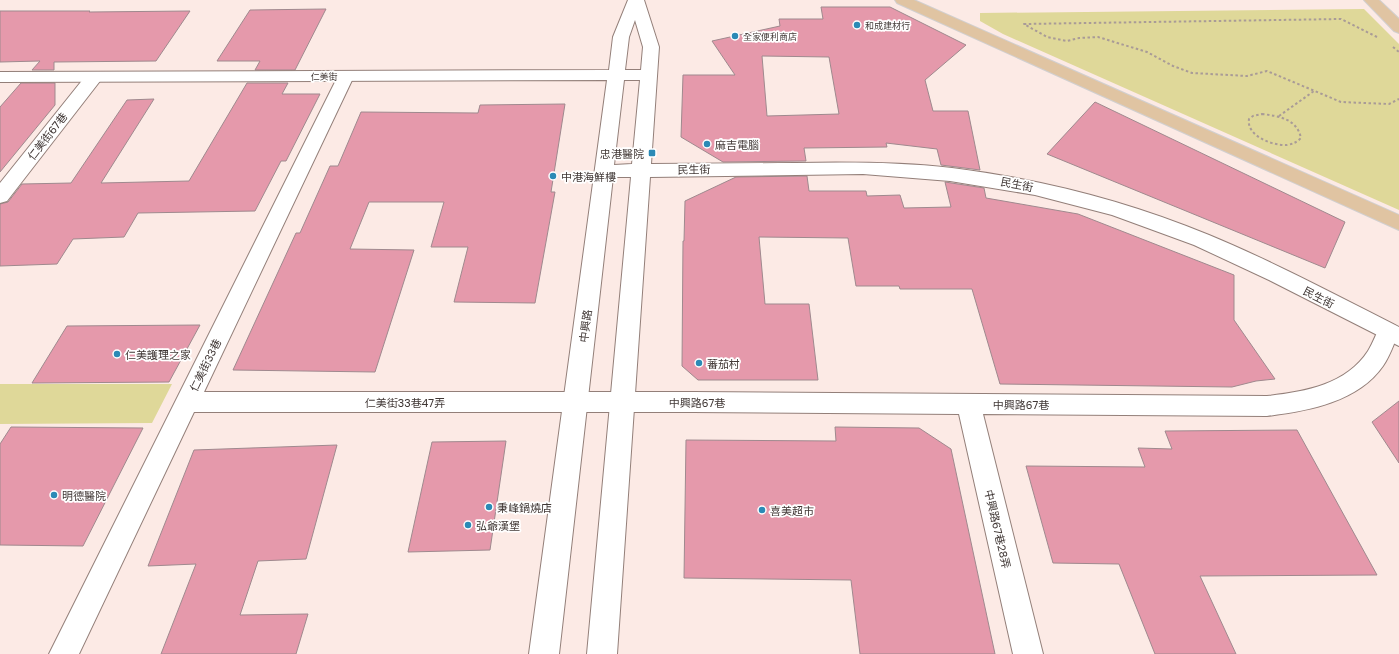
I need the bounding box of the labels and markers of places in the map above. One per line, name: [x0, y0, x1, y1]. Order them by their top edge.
marker: 和成建材行: [852, 20, 862, 30]
place label: 和成建材行: [865, 20, 910, 31]
marker: 全家便利商店: [730, 31, 740, 41]
place label: 全家便利商店: [743, 31, 797, 42]
place label: 麻吉電腦: [715, 138, 759, 151]
marker: 麻吉電腦: [702, 139, 712, 149]
place label: 忠港醫院: [600, 147, 644, 160]
marker: 忠港醫院: [647, 148, 657, 158]
place label: 中港海鮮樓: [561, 170, 616, 183]
marker: 中港海鮮樓: [548, 171, 558, 181]
place label: 仁美護理之家: [125, 348, 191, 361]
marker: 仁美護理之家: [112, 349, 122, 359]
place label: 蕃茄村: [707, 357, 740, 370]
marker: 蕃茄村: [694, 358, 704, 368]
place label: 明德醫院: [62, 489, 106, 502]
marker: 明德醫院: [49, 490, 59, 500]
place label: 秉峰鍋燒店: [497, 501, 552, 514]
marker: 秉峰鍋燒店: [484, 502, 494, 512]
place label: 喜美超市: [770, 504, 814, 517]
marker: 喜美超市: [757, 505, 767, 515]
place label: 弘爺漢堡: [476, 519, 520, 532]
marker: 弘爺漢堡: [463, 520, 473, 530]

